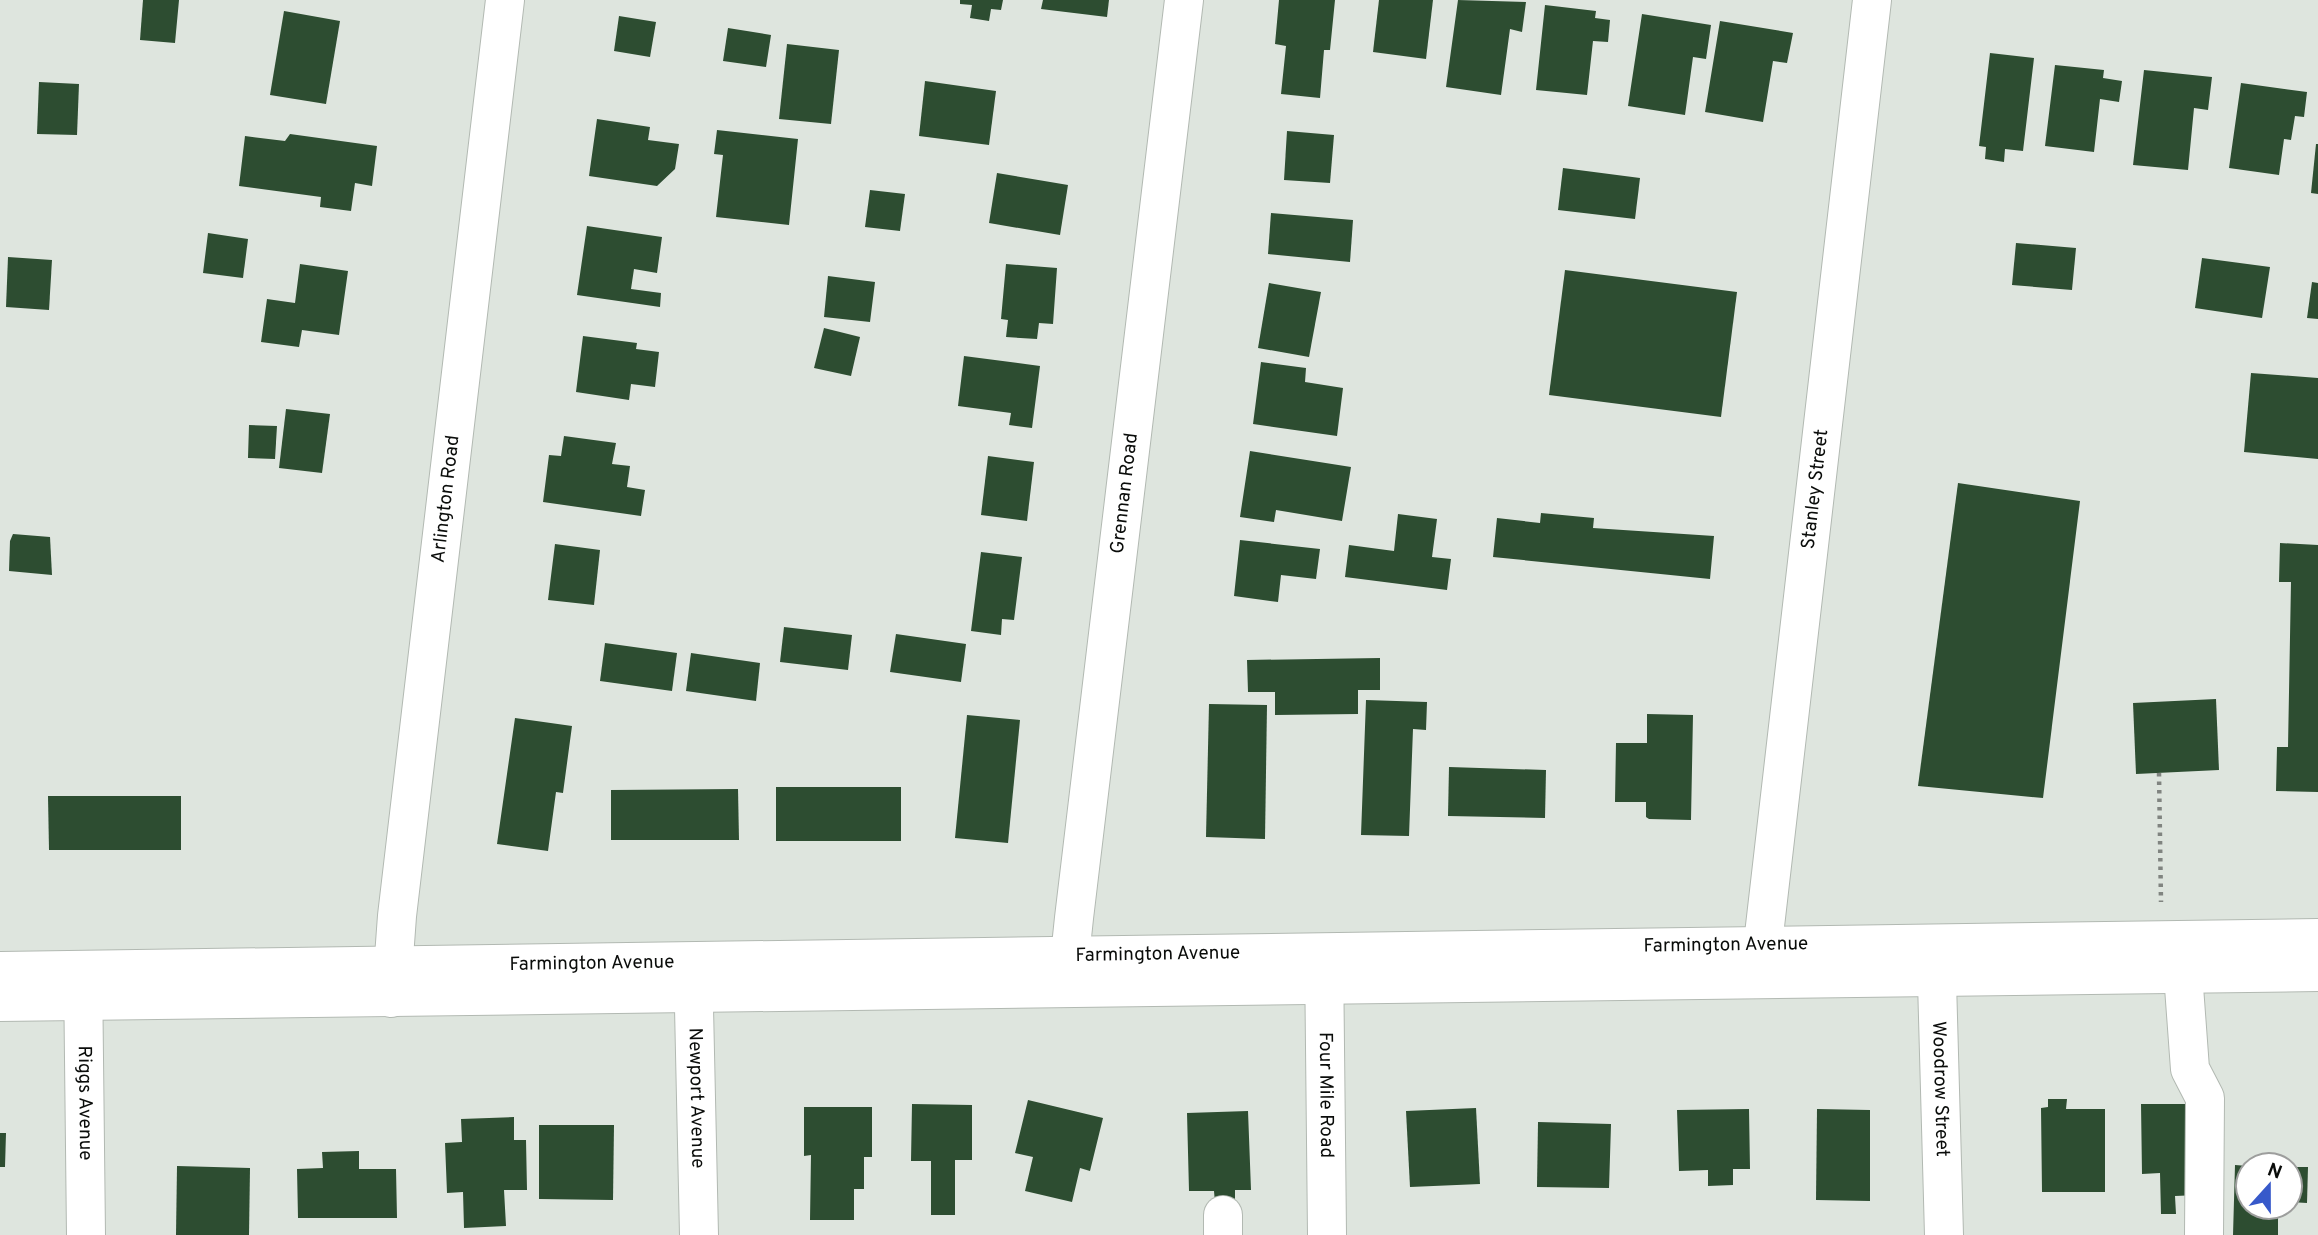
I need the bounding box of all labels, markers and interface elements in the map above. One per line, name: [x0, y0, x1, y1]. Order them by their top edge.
street label: Stanley Street: [1797, 428, 1834, 551]
street label: Grennan Road: [1106, 432, 1144, 555]
street label: Arlington Road: [427, 434, 466, 564]
street label: Farmington Avenue: [1643, 932, 1808, 959]
street label: Farmington Avenue: [1075, 941, 1240, 968]
street label: Farmington Avenue: [509, 950, 675, 977]
street label: Woodrow Street: [1926, 1021, 1954, 1157]
street label: Newport Avenue: [682, 1027, 710, 1169]
street label: Four Mile Road: [1313, 1032, 1338, 1158]
street label: Riggs Avenue: [72, 1045, 97, 1161]
north arrow: [2234, 1151, 2304, 1221]
text: N: [2264, 1158, 2285, 1186]

